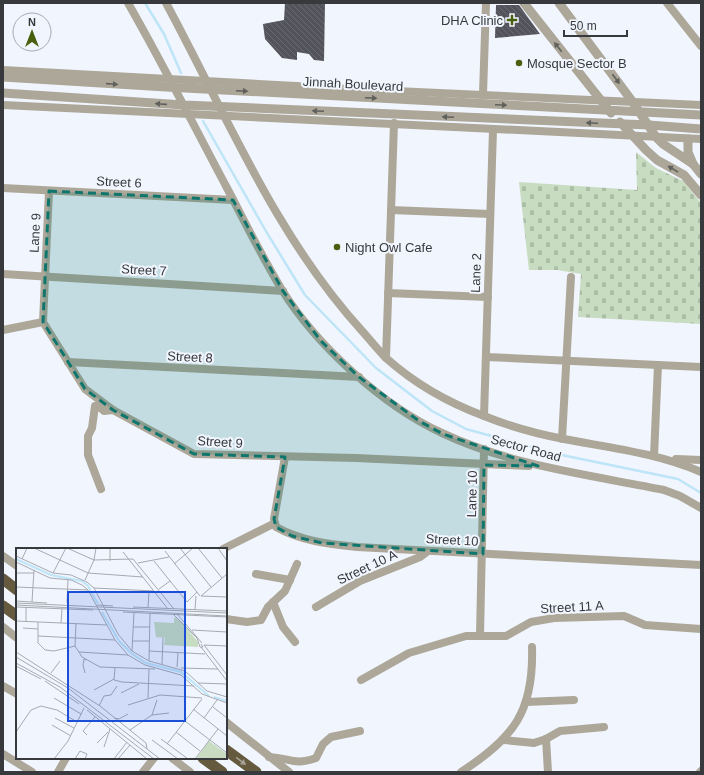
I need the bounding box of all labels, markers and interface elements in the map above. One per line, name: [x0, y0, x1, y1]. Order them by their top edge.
north arrow: [12, 12, 52, 52]
scale bar: [564, 12, 627, 38]
place label: DHA Clinic: [441, 13, 503, 28]
marker: DHA Clinic: [506, 14, 518, 26]
text: N: [28, 16, 36, 28]
text: 50 m: [570, 19, 597, 33]
one-way arrow: [554, 41, 562, 52]
place label: Mosque Sector B: [527, 56, 627, 71]
marker: Mosque Sector B: [514, 58, 524, 68]
street label: Jinnah Boulevard: [302, 74, 404, 94]
one-way arrow: [611, 74, 620, 85]
one-way arrow: [106, 80, 118, 87]
one-way arrow: [236, 88, 249, 94]
one-way arrow: [365, 95, 378, 101]
one-way arrow: [155, 100, 167, 107]
one-way arrow: [495, 101, 507, 108]
one-way arrow: [311, 108, 324, 114]
one-way arrow: [442, 113, 454, 120]
one-way arrow: [586, 119, 598, 126]
one-way arrow: [668, 165, 678, 173]
street label: Street 6: [96, 173, 142, 191]
street label: Lane 9: [26, 213, 44, 253]
place label: Night Owl Cafe: [345, 240, 432, 255]
marker: Night Owl Cafe: [332, 242, 342, 252]
street label: Lane 2: [468, 253, 484, 293]
street label: Street 7: [121, 261, 167, 279]
street label: Street 8: [167, 348, 213, 366]
street label: Sector Road: [489, 431, 563, 465]
street label: Street 9: [197, 433, 243, 451]
street label: Lane 10: [464, 470, 480, 518]
street label: Street 10: [425, 531, 479, 549]
street label: Street 10 A: [335, 546, 400, 587]
inset map: [16, 548, 227, 759]
street label: Street 11 A: [540, 598, 604, 616]
one-way arrow: [236, 757, 246, 765]

